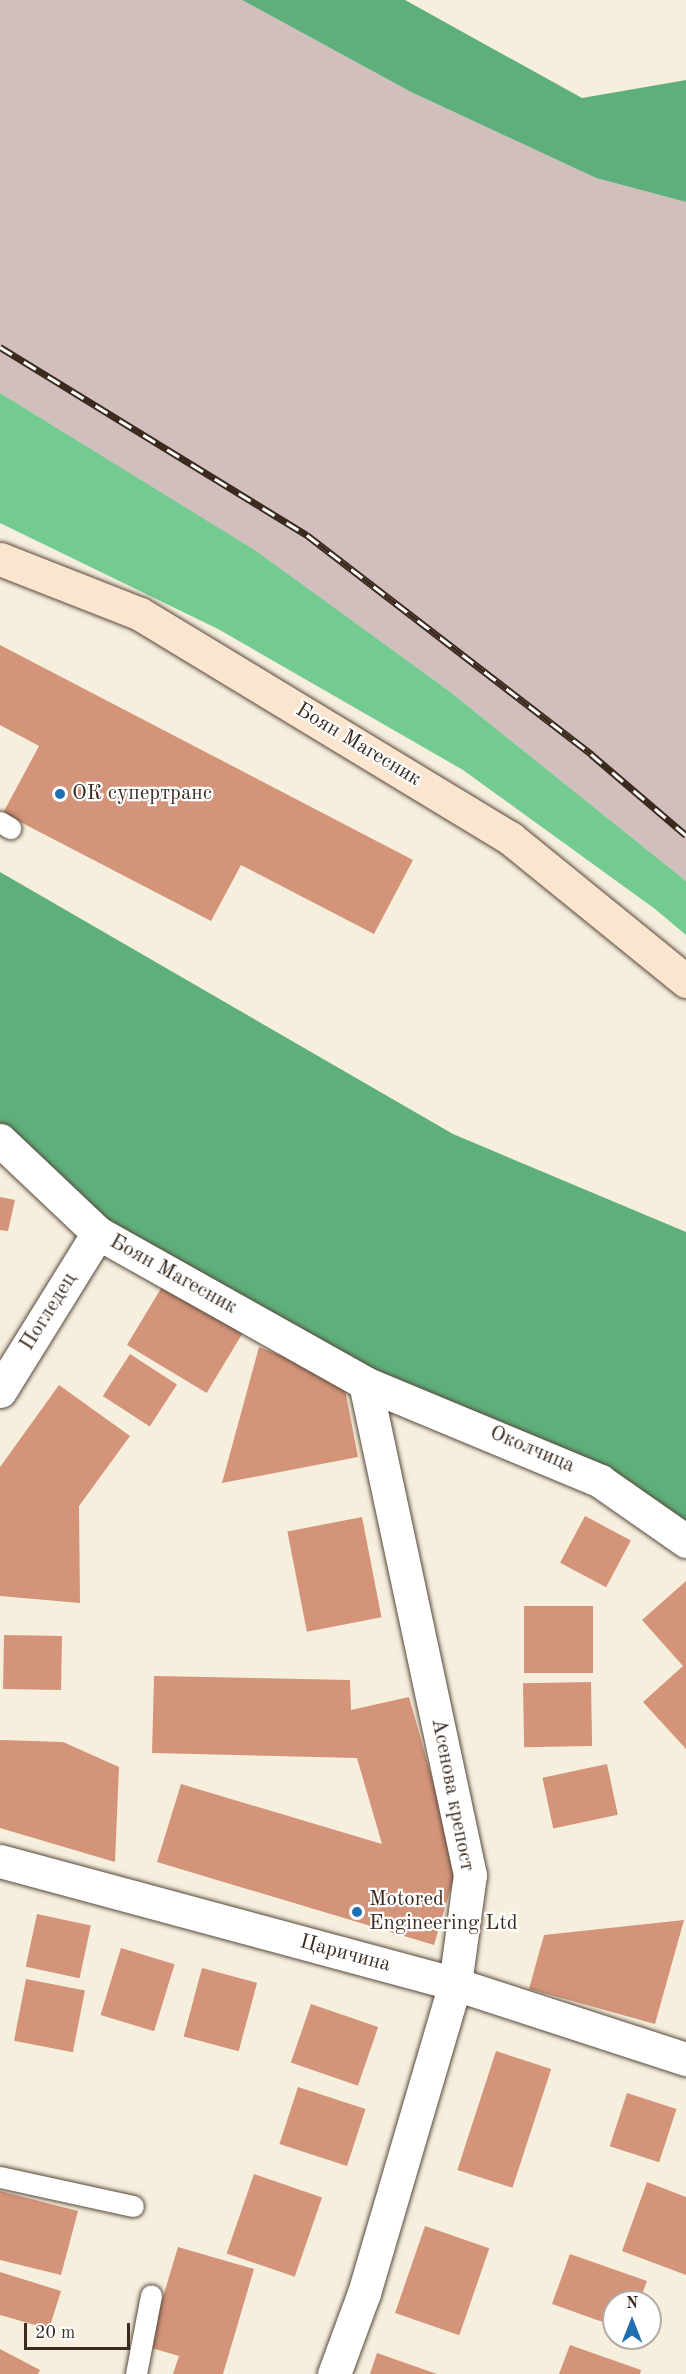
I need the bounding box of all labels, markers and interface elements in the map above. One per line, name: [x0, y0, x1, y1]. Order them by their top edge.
street label: Боян Магесник: [291, 698, 425, 792]
place label: ОК супертранс: [72, 781, 212, 807]
marker: ОК супертранс: [53, 787, 67, 801]
street label: Боян Магесник: [105, 1230, 241, 1320]
street label: Погледец: [15, 1268, 83, 1356]
street label: Околчица: [486, 1421, 578, 1479]
street label: Асенова крепост: [425, 1716, 479, 1874]
place label: Motored Engineering Ltd: [369, 1887, 518, 1937]
marker: Motored Engineering Ltd: [350, 1905, 364, 1919]
street label: Царичина: [297, 1930, 393, 1978]
north arrow: [602, 2290, 662, 2350]
text: N: [626, 2296, 638, 2312]
scale bar: [27, 2311, 134, 2349]
text: 20 m: [35, 2324, 75, 2342]

